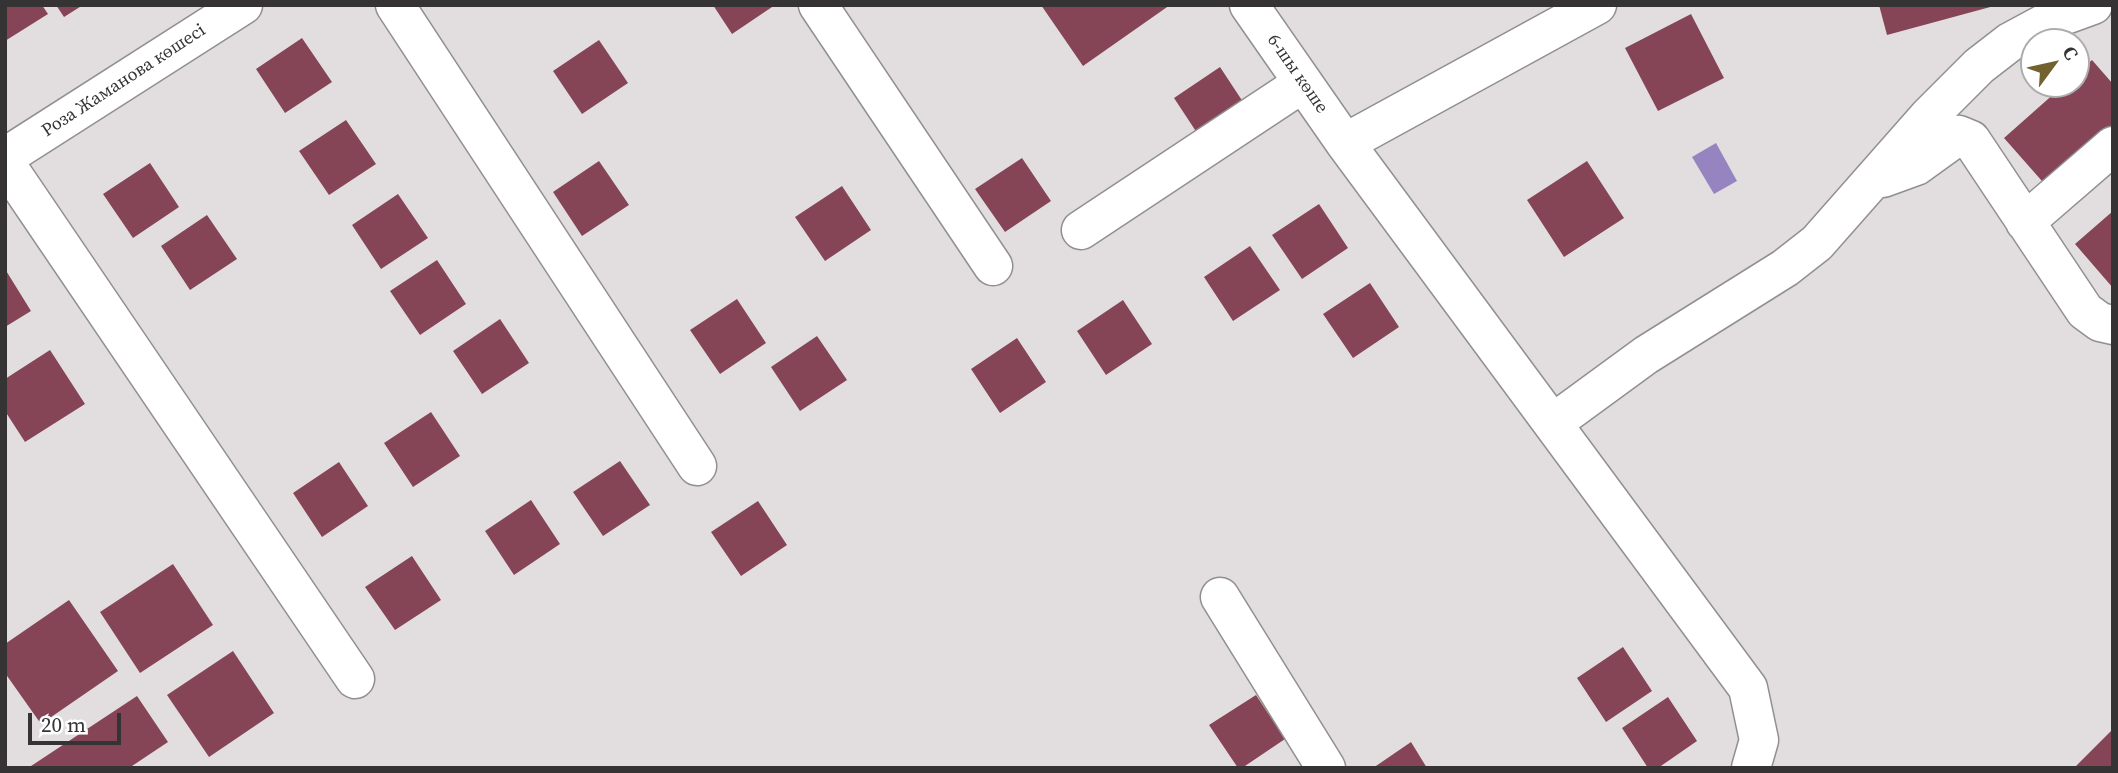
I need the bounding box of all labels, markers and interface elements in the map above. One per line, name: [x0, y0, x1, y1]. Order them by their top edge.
street label: Роза Жаманова көшесі: [38, 20, 210, 142]
north arrow: [2020, 28, 2090, 98]
street label: 6-шы көше: [1262, 30, 1332, 118]
text: С: [2057, 41, 2085, 65]
scale bar: [32, 700, 124, 744]
text: 20 m: [41, 710, 86, 739]

